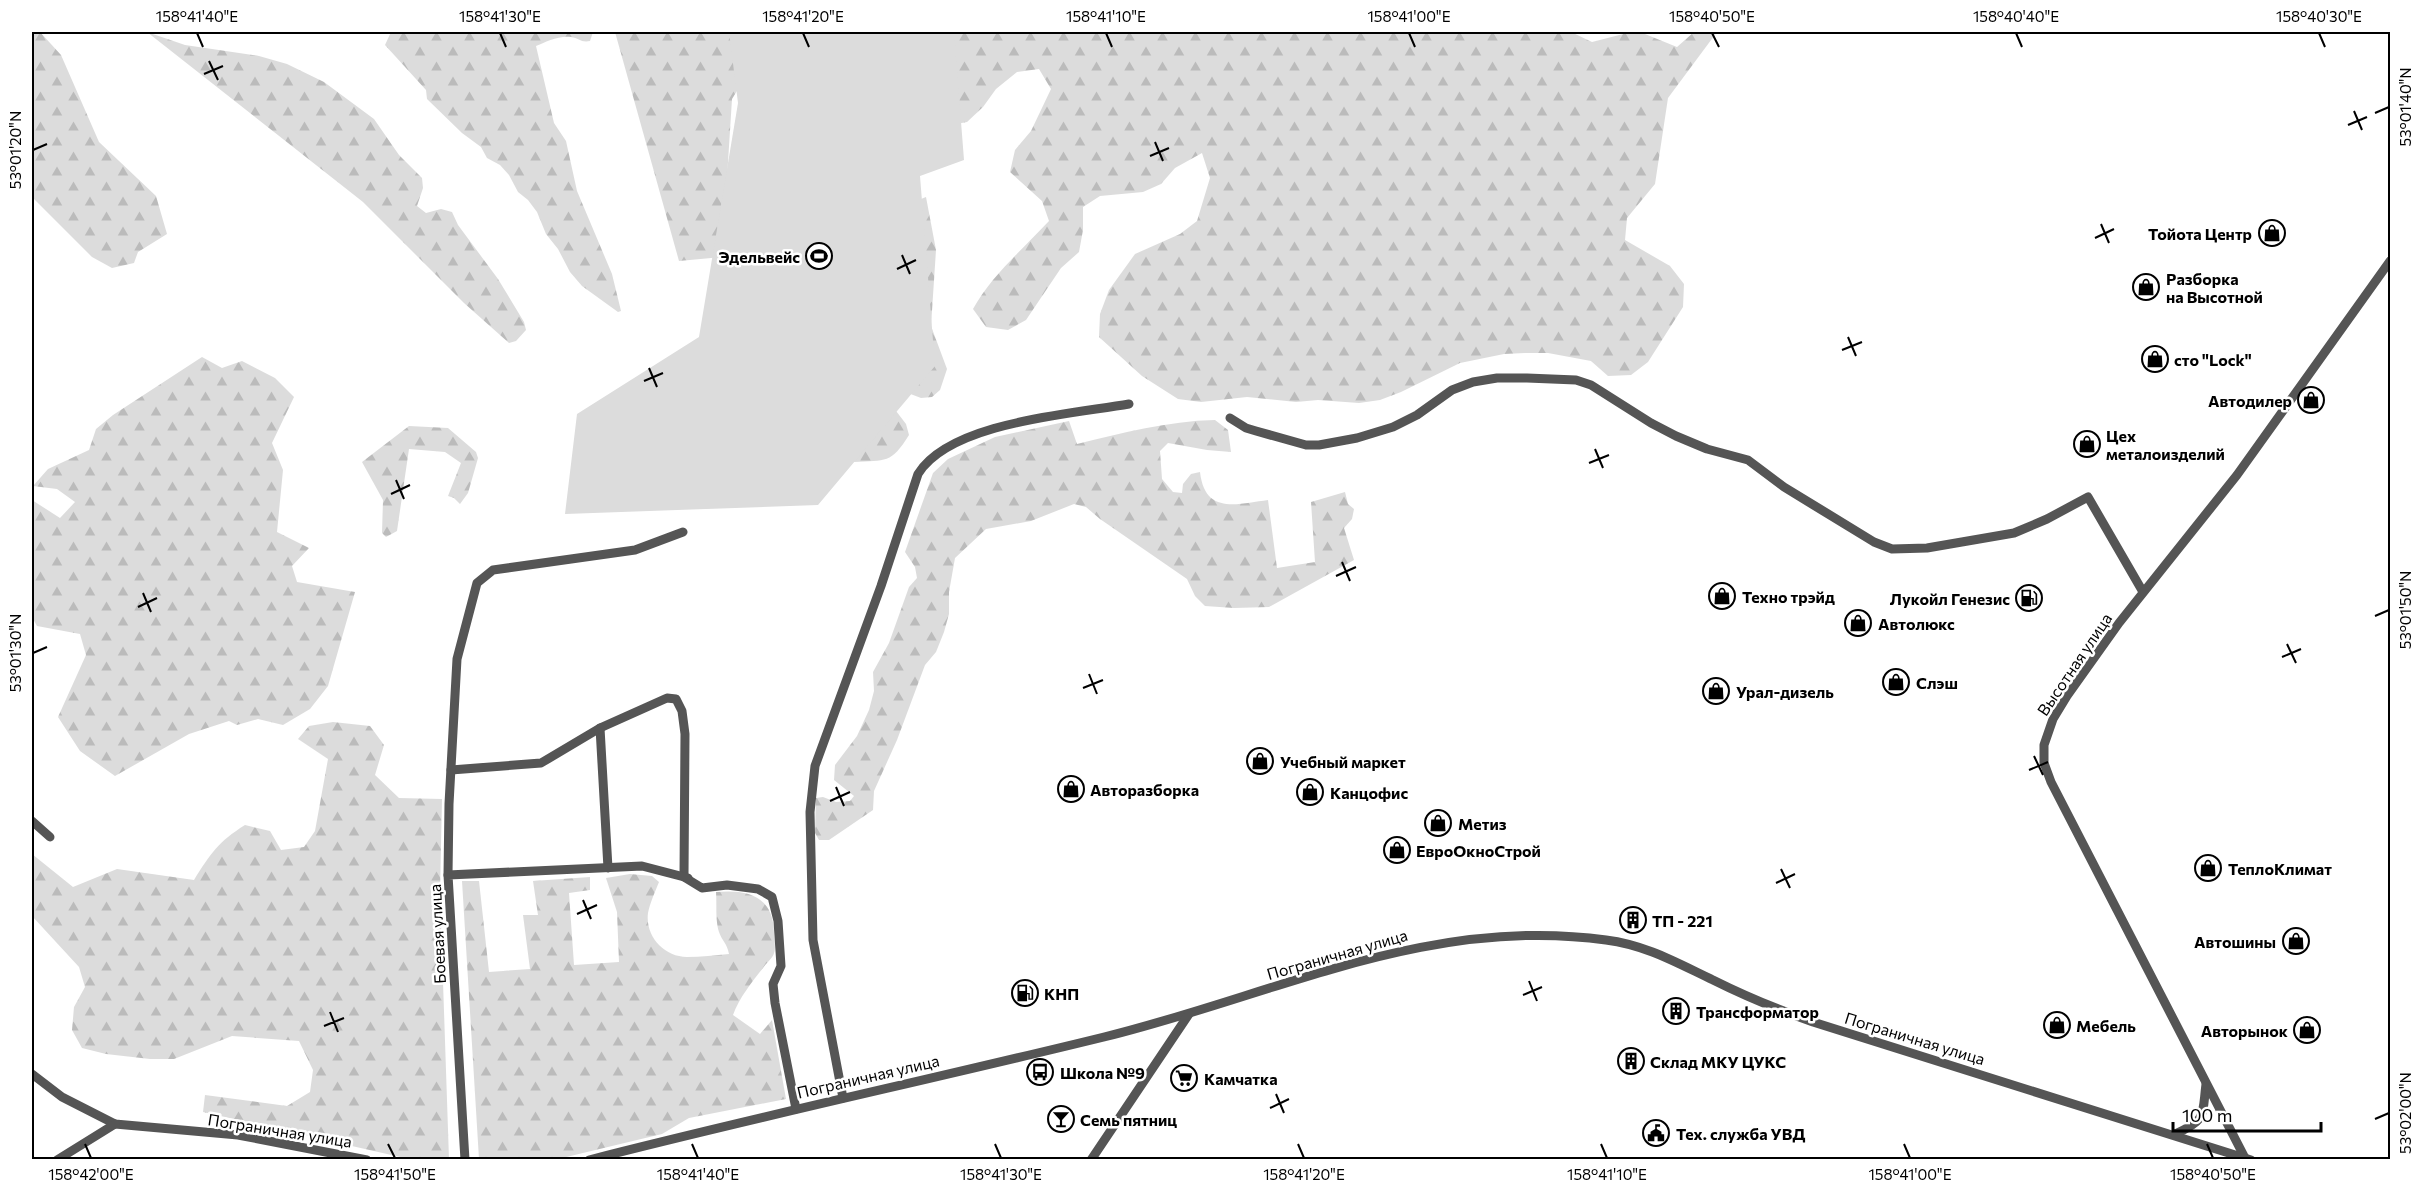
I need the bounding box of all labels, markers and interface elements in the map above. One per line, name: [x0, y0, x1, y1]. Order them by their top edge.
text: 158°41'40"E: [156, 7, 238, 25]
text: 158°41'30"E: [459, 7, 541, 25]
text: 158°41'20"E: [762, 7, 844, 25]
text: 158°41'10"E: [1066, 7, 1146, 25]
text: 158°41'00"E: [1367, 7, 1451, 25]
text: 158°40'50"E: [1669, 7, 1755, 25]
text: 158°40'40"E: [1973, 7, 2059, 25]
text: 158°40'30"E: [2276, 7, 2362, 25]
text: 53°01'40"N: [2396, 67, 2414, 147]
text: 53°01'20"N: [6, 111, 24, 189]
shop icon: Тойота Центр: [2257, 218, 2287, 248]
place label: Тойота Центр: [2148, 224, 2252, 243]
sports icon: Эдельвейс: [804, 241, 834, 271]
place label: Эдельвейс: [718, 247, 800, 266]
place label: Разборка на Высотной: [2166, 269, 2263, 306]
shop icon: Разборка на Высотной: [2131, 272, 2161, 302]
shop icon: сто "Lock": [2140, 344, 2170, 374]
place label: сто "Lock": [2174, 350, 2252, 369]
shop icon: Автодилер: [2296, 385, 2326, 415]
place label: Автодилер: [2208, 391, 2292, 410]
place label: Цех металоизделий: [2106, 426, 2225, 463]
shop icon: Цех металоизделий: [2072, 429, 2102, 459]
text: 53°01'50"N: [2396, 571, 2414, 649]
shop icon: Техно трэйд: [1707, 581, 1737, 611]
fuel station icon: Лукойл Генезис: [2014, 583, 2044, 613]
place label: Техно трэйд: [1742, 587, 1835, 606]
place label: Лукойл Генезис: [1890, 589, 2010, 608]
shop icon: Автолюкс: [1843, 608, 1873, 638]
street label: Высотная улица: [2033, 609, 2115, 719]
text: 53°01'30"N: [6, 614, 24, 692]
place label: Автолюкс: [1878, 614, 1955, 633]
shop icon: Слэш: [1881, 667, 1911, 697]
place label: Слэш: [1916, 673, 1958, 692]
shop icon: Урал-дизель: [1701, 676, 1731, 706]
place label: Урал-дизель: [1736, 682, 1834, 701]
shop icon: Учебный маркет: [1245, 746, 1275, 776]
place label: Учебный маркет: [1280, 752, 1406, 771]
shop icon: Авторазборка: [1056, 774, 1086, 804]
shop icon: Канцофис: [1295, 777, 1325, 807]
place label: Авторазборка: [1090, 780, 1199, 799]
place label: Канцофис: [1330, 783, 1408, 802]
shop icon: Метиз: [1423, 808, 1453, 838]
place label: Метиз: [1458, 814, 1507, 833]
shop icon: ЕвроОкноСтрой: [1382, 835, 1412, 865]
place label: ЕвроОкноСтрой: [1416, 841, 1541, 860]
shop icon: ТеплоКлимат: [2193, 853, 2223, 883]
place label: ТеплоКлимат: [2228, 859, 2332, 878]
street label: Боевая улица: [425, 884, 449, 984]
building icon: ТП - 221: [1618, 905, 1648, 935]
place label: ТП - 221: [1652, 911, 1713, 930]
street label: Пограничная улица: [1264, 925, 1410, 983]
shop icon: Автошины: [2281, 926, 2311, 956]
place label: Автошины: [2194, 932, 2276, 951]
fuel station icon: КНП: [1010, 978, 1040, 1008]
place label: КНП: [1044, 984, 1079, 1003]
building icon: Трансформатор: [1661, 996, 1691, 1026]
place label: Трансформатор: [1696, 1002, 1819, 1021]
street label: Пограничная улица: [1843, 1008, 1987, 1068]
shop icon: Мебель: [2042, 1010, 2072, 1040]
shop icon: Авторынок: [2292, 1015, 2322, 1045]
place label: Мебель: [2076, 1016, 2136, 1035]
place label: Авторынок: [2201, 1021, 2288, 1040]
building icon: Склад МКУ ЦУКС: [1616, 1046, 1646, 1076]
street label: Пограничная улица: [795, 1050, 941, 1102]
place label: Склад МКУ ЦУКС: [1650, 1052, 1786, 1071]
bus stop icon: Школа №9: [1025, 1057, 1055, 1087]
place label: Школа №9: [1060, 1063, 1145, 1082]
supermarket icon: Камчатка: [1169, 1063, 1199, 1093]
place label: Камчатка: [1204, 1069, 1278, 1088]
text: 53°02'00"N: [2396, 1072, 2414, 1154]
scale bar: [2173, 1095, 2322, 1133]
bar icon: Семь пятниц: [1046, 1104, 1076, 1134]
text: 100 m: [2182, 1104, 2232, 1126]
street label: Пограничная улица: [207, 1109, 353, 1151]
place label: Семь пятниц: [1080, 1110, 1177, 1129]
public building icon: Тех. служба УВД: [1641, 1118, 1671, 1148]
place label: Тех. служба УВД: [1676, 1124, 1805, 1143]
text: 158°42'00"E: [48, 1165, 134, 1183]
text: 158°41'50"E: [354, 1165, 436, 1183]
text: 158°41'40"E: [657, 1165, 739, 1183]
text: 158°41'30"E: [960, 1165, 1042, 1183]
text: 158°41'20"E: [1263, 1165, 1345, 1183]
text: 158°41'10"E: [1567, 1165, 1647, 1183]
text: 158°41'00"E: [1868, 1165, 1952, 1183]
text: 158°40'50"E: [2170, 1165, 2256, 1183]

